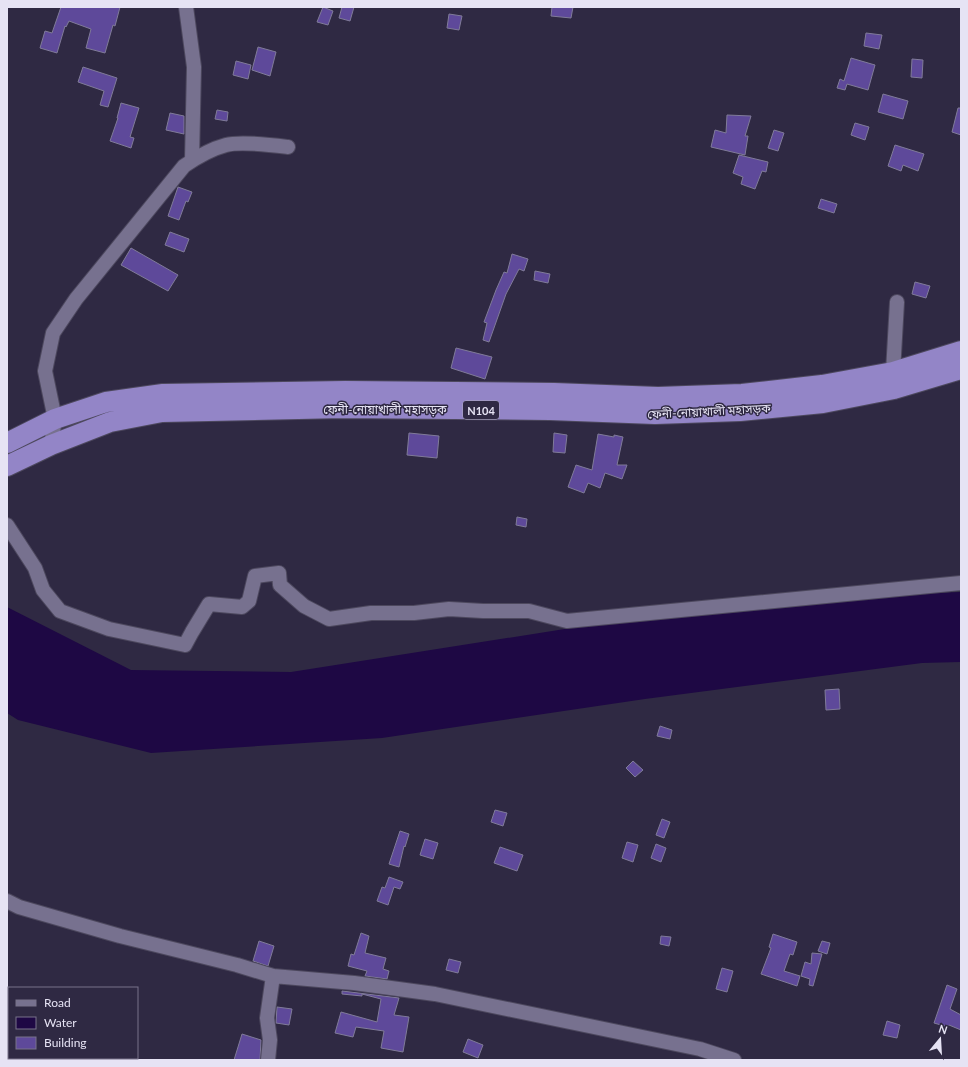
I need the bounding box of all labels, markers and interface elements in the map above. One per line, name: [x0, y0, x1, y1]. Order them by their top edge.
street label: ফেনী-নোয়াখালী মহাসড়ক: [647, 400, 771, 422]
road number: N104: [463, 401, 499, 419]
street label: ফেনী-নোয়াখালী মহাসড়ক: [323, 402, 447, 417]
legend: [8, 987, 138, 1059]
text: Road: [44, 995, 71, 1010]
text: Water: [44, 1015, 77, 1030]
north arrow: [920, 1019, 960, 1059]
text: N: [937, 1022, 949, 1037]
text: Building: [44, 1035, 87, 1050]

